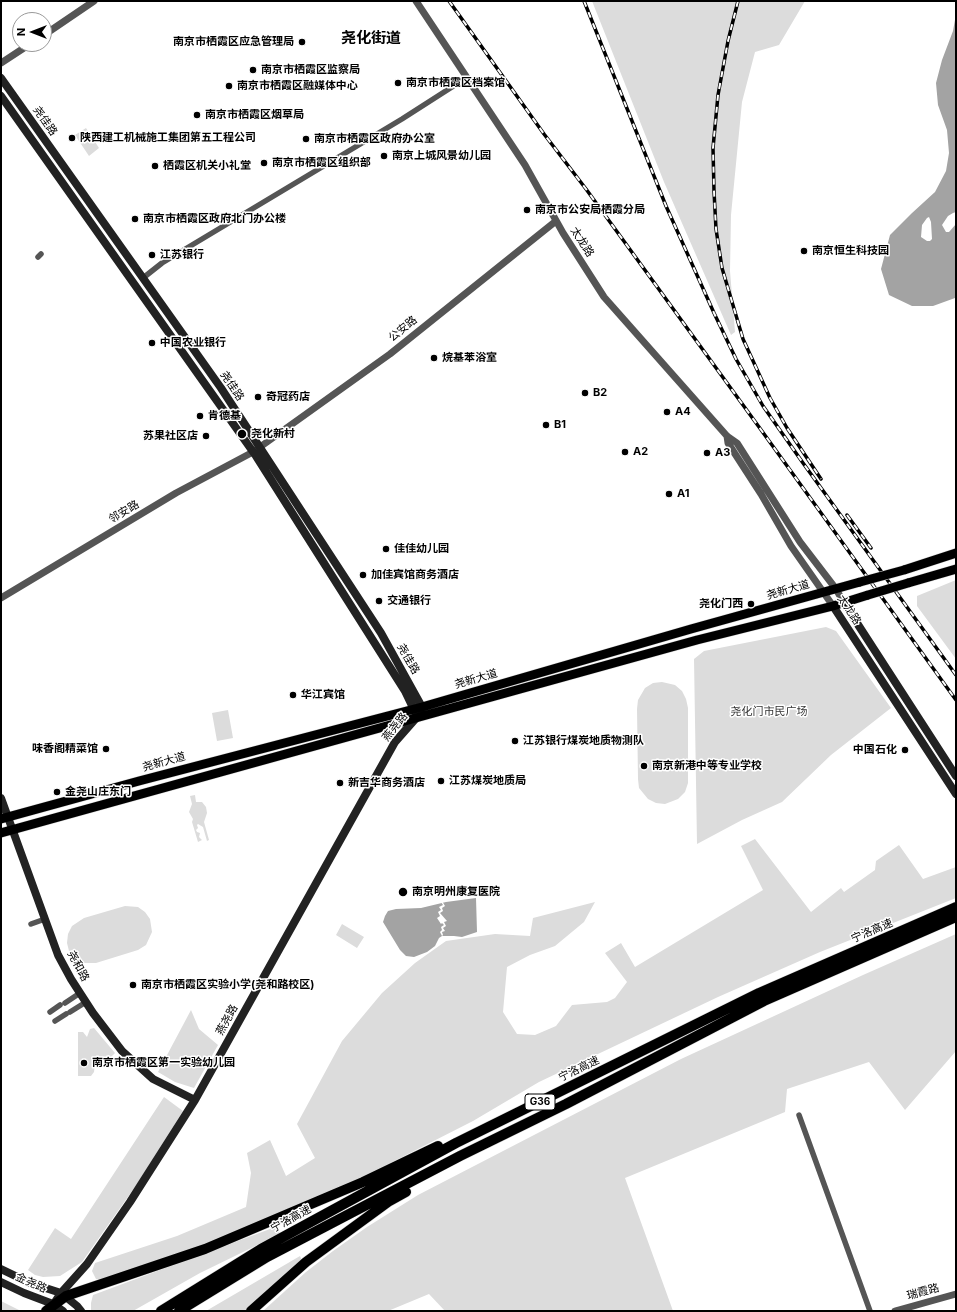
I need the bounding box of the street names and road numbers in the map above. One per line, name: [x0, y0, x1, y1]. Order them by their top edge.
street label: 尧佳路: [30, 104, 60, 138]
street label: 太龙路: [567, 225, 597, 259]
street label: 公安路: [386, 313, 420, 345]
street label: 尧佳路: [217, 369, 247, 403]
street label: 邻安路: [106, 498, 142, 526]
street label: 尧新大道: [765, 578, 811, 602]
street label: 太龙路: [834, 593, 864, 627]
street label: 尧佳路: [394, 641, 422, 677]
street label: 尧新大道: [453, 667, 499, 691]
street label: 燕尧路: [379, 710, 411, 744]
street label: 尧新大道: [141, 750, 187, 774]
street label: 宁洛高速: [849, 916, 895, 946]
street label: 尧和路: [64, 948, 92, 984]
street label: 燕尧路: [213, 1002, 241, 1038]
street label: 宁洛高速: [556, 1053, 602, 1085]
road number: G36: [525, 1094, 555, 1110]
street label: 宁洛高速: [269, 1203, 313, 1235]
street label: 金尧路: [13, 1270, 49, 1296]
street label: 瑞霞路: [905, 1281, 941, 1303]

